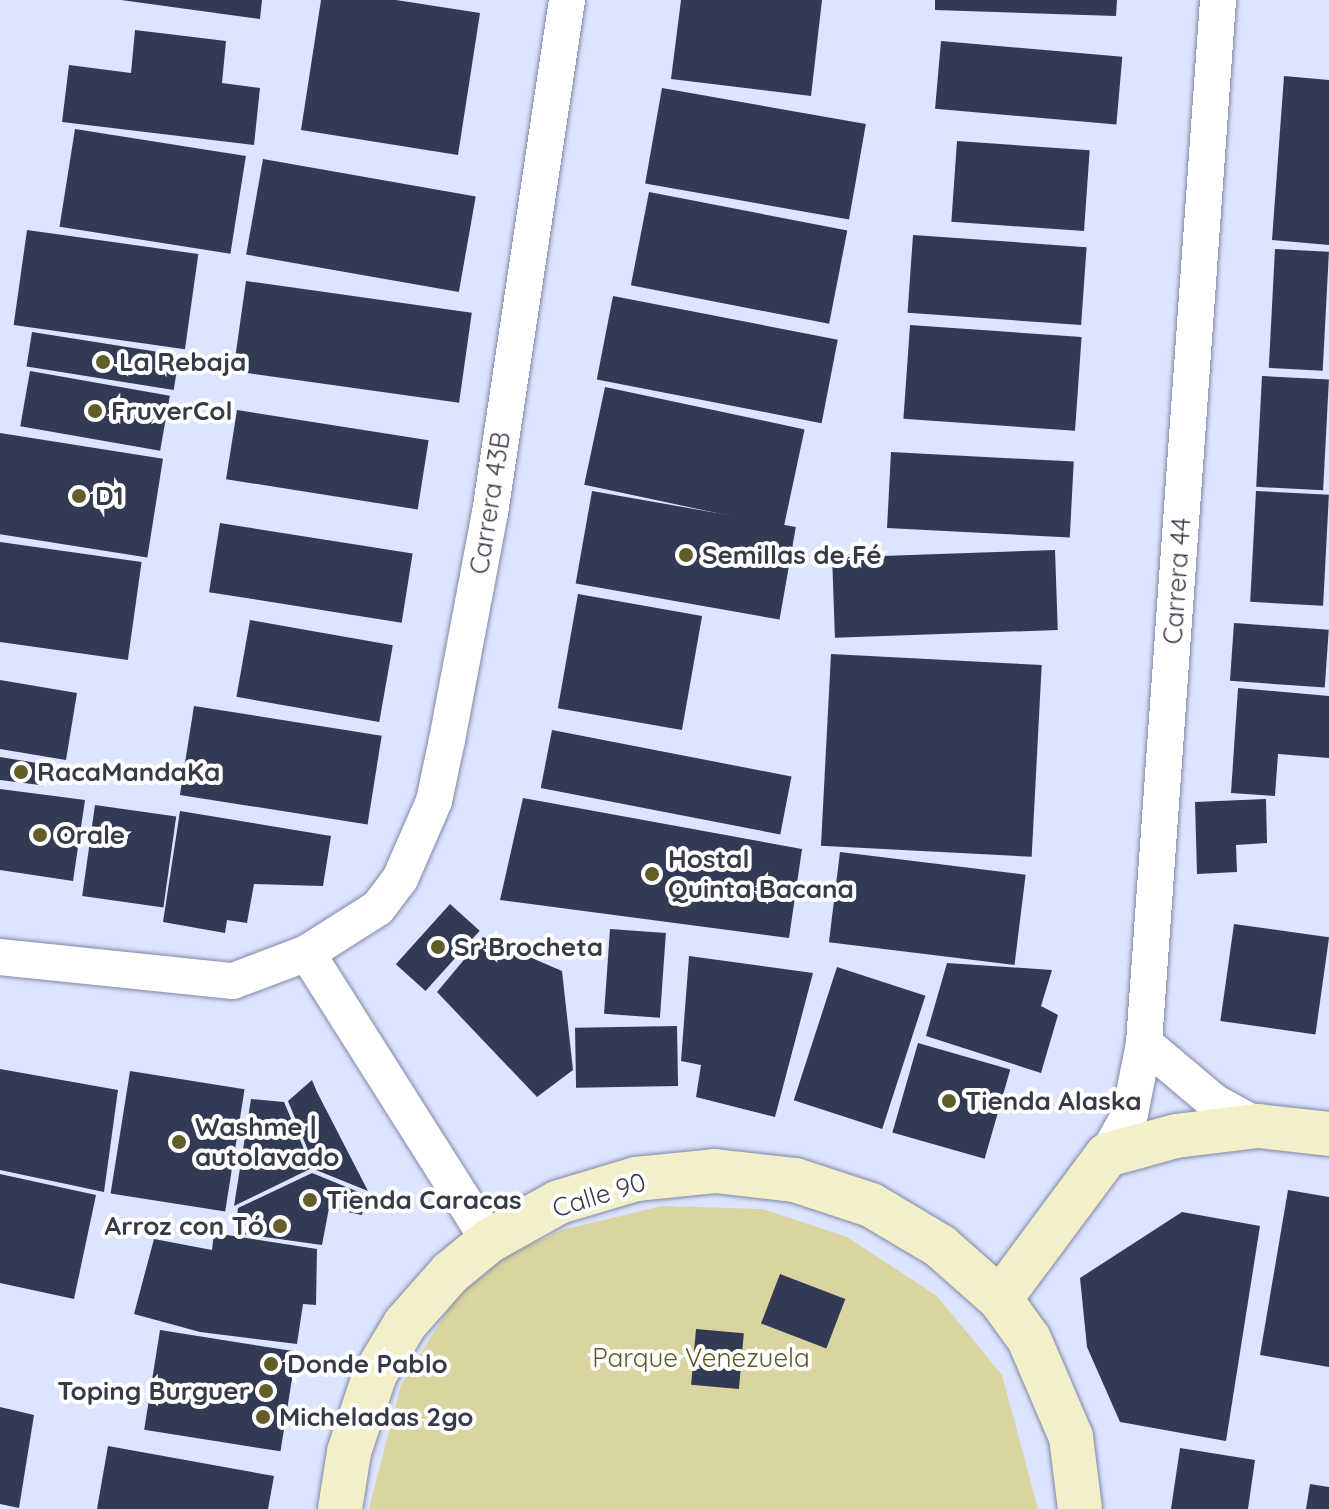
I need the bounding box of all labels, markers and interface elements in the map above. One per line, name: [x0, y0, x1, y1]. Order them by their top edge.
place label: La Rebaja: [119, 346, 246, 378]
marker: La Rebaja: [94, 353, 112, 371]
place label: FruverCol: [111, 395, 233, 427]
marker: FruverCol: [86, 402, 104, 420]
street label: Carrera 43B: [463, 430, 517, 576]
place label: D1: [95, 480, 124, 512]
marker: D1: [70, 487, 88, 505]
street label: Carrera 44: [1157, 517, 1197, 645]
place label: Semillas de Fé: [702, 539, 882, 571]
marker: Semillas de Fé: [677, 546, 695, 564]
place label: RacaMandaKa: [37, 756, 220, 788]
marker: RacaMandaKa: [12, 763, 30, 781]
place label: Orale: [56, 819, 125, 851]
marker: Orale: [31, 826, 49, 844]
place label: Hostal Quinta Bacana: [668, 843, 854, 904]
marker: Hostal Quinta Bacana: [643, 865, 661, 883]
place label: Sr Brocheta: [454, 931, 603, 963]
marker: Sr Brocheta: [429, 938, 447, 956]
place label: Tienda Alaska: [965, 1085, 1142, 1117]
marker: Tienda Alaska: [940, 1092, 958, 1110]
place label: Washme | autolavado: [195, 1111, 340, 1172]
marker: Washme | autolavado: [170, 1133, 188, 1151]
street label: Calle 90: [548, 1166, 650, 1224]
place label: Tienda Caracas: [326, 1184, 521, 1216]
marker: Tienda Caracas: [301, 1191, 319, 1209]
place label: Arroz con Tó: [105, 1210, 264, 1242]
marker: Arroz con Tó: [271, 1217, 289, 1235]
park label: Parque Venezuela: [592, 1342, 810, 1374]
place label: Donde Pablo: [287, 1348, 448, 1380]
marker: Donde Pablo: [262, 1355, 280, 1373]
place label: Toping Burguer: [57, 1375, 250, 1407]
marker: Toping Burguer: [257, 1382, 275, 1400]
place label: Micheladas 2go: [279, 1401, 473, 1433]
marker: Micheladas 2go: [254, 1408, 272, 1426]

